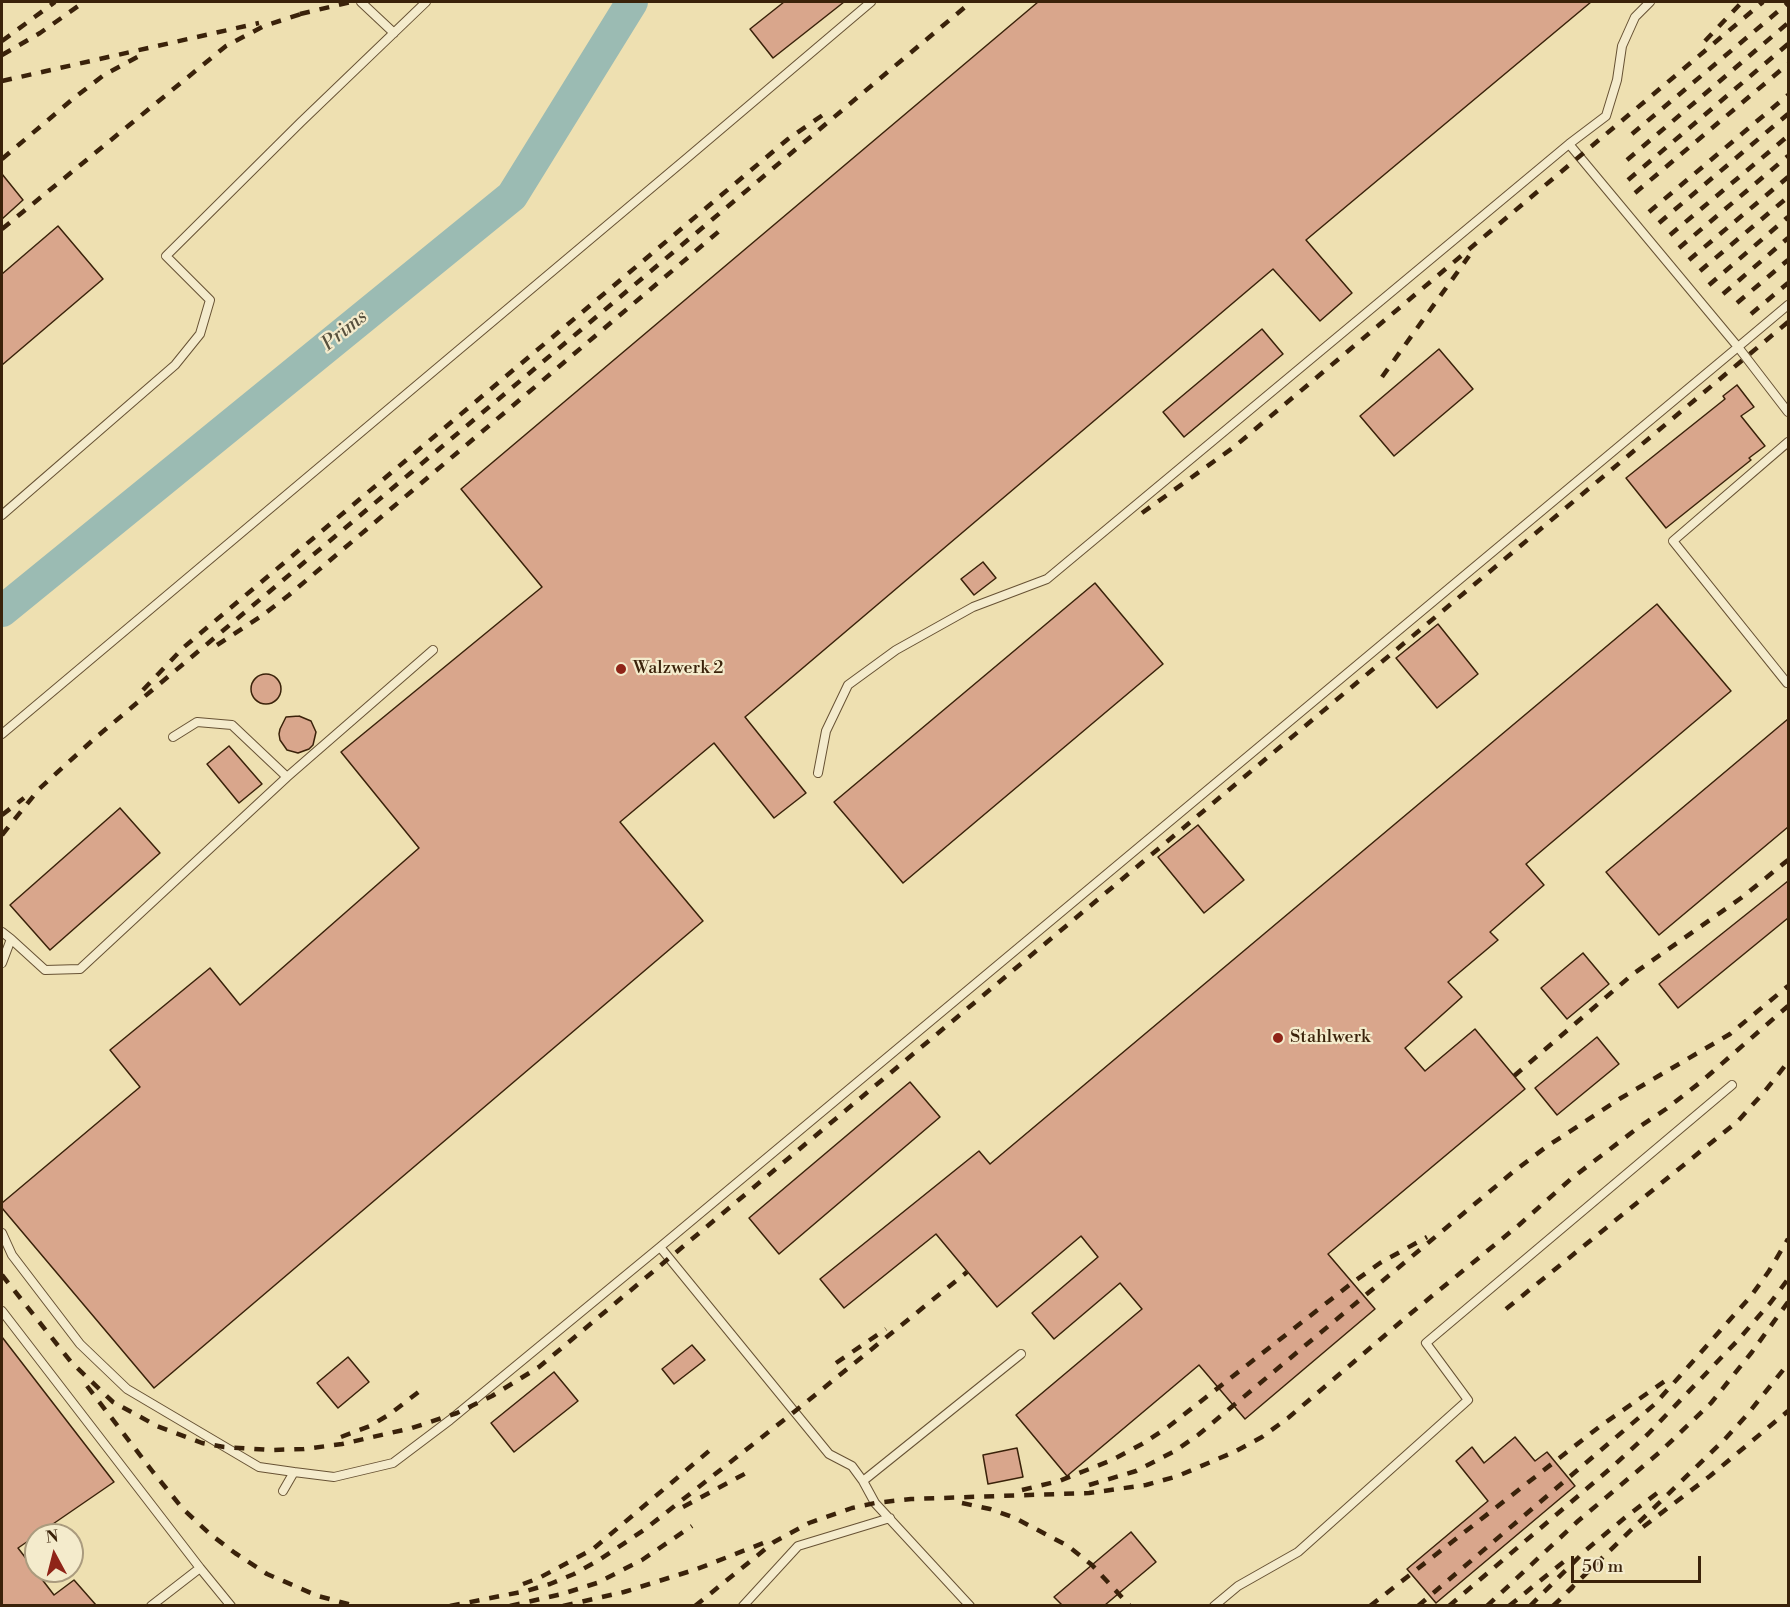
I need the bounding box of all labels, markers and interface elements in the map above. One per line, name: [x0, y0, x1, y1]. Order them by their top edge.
water label: Prims: [317, 305, 373, 357]
place label: Walzwerk 2: [633, 658, 724, 680]
marker: Walzwerk 2: [614, 662, 628, 676]
place label: Stahlwerk: [1290, 1027, 1370, 1049]
marker: Stahlwerk: [1271, 1031, 1285, 1045]
north arrow: [24, 1523, 84, 1583]
text: N: [45, 1526, 60, 1548]
scale bar: [1574, 1544, 1704, 1582]
text: 50 m: [1582, 1555, 1623, 1578]

